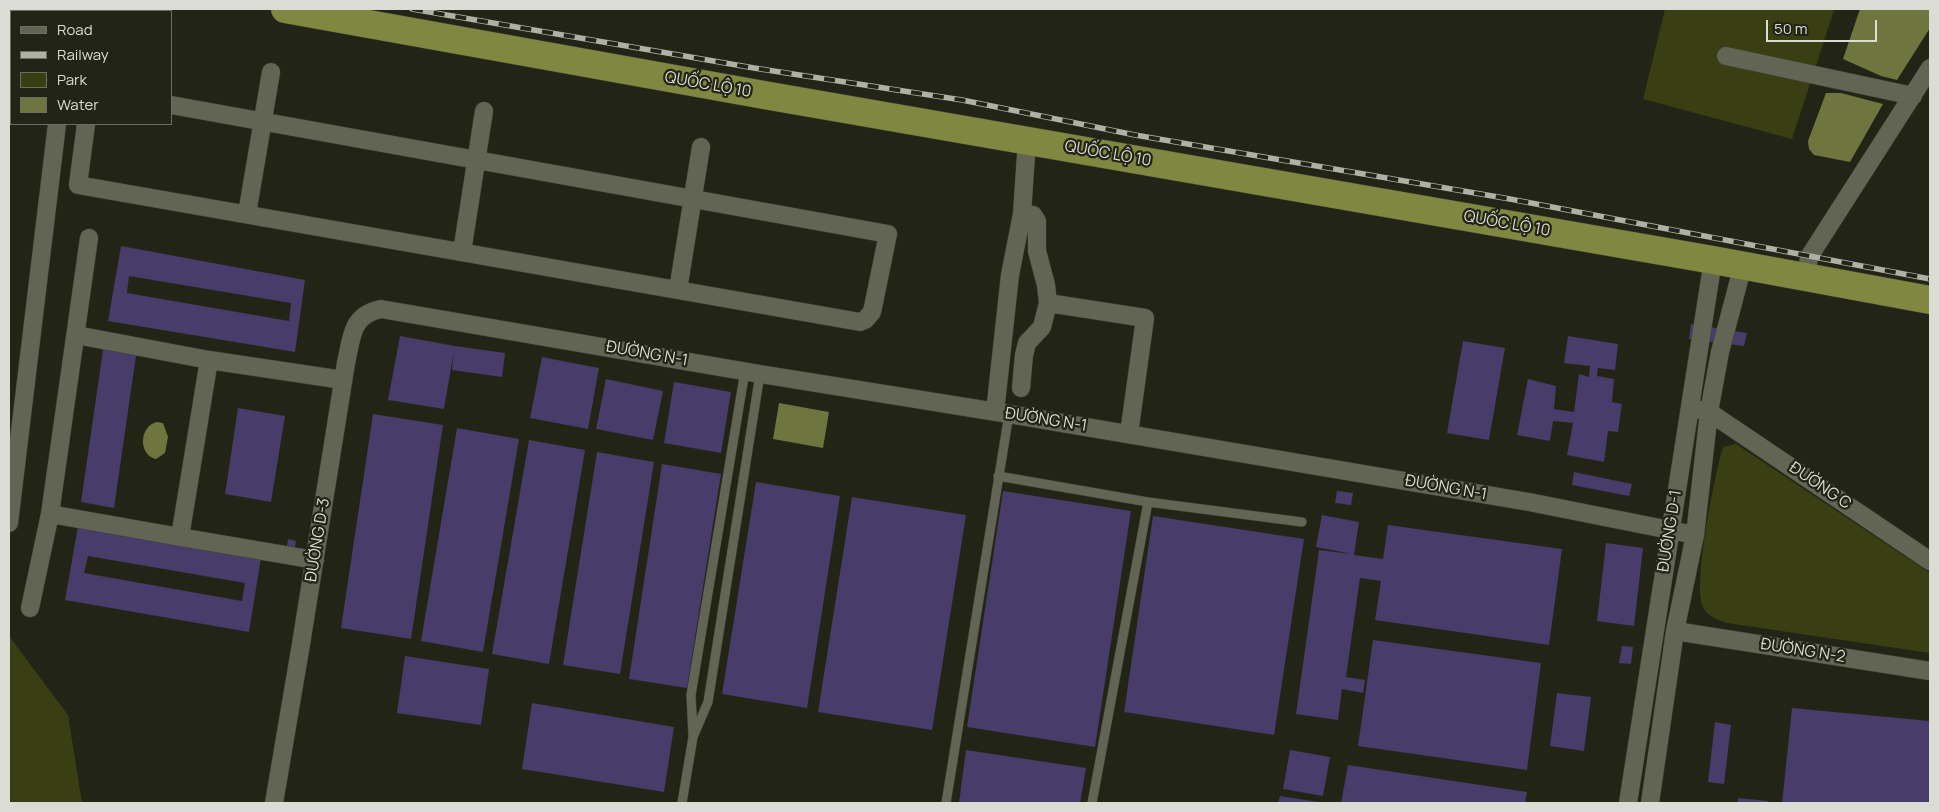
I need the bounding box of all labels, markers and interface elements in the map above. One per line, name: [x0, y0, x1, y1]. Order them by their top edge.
legend: [10, 10, 172, 125]
scale bar: [1769, 10, 1880, 42]
text: 50 m: [1774, 18, 1808, 39]
text: Road: [57, 19, 93, 40]
text: Railway: [57, 44, 109, 65]
street label: QUỐC LỘ 10: [663, 68, 753, 102]
text: Park: [57, 69, 87, 90]
text: Water: [57, 94, 99, 115]
street label: QUỐC LỘ 10: [1063, 137, 1153, 171]
street label: QUỐC LỘ 10: [1462, 207, 1552, 241]
street label: ĐƯỜNG N-1: [605, 337, 689, 371]
street label: ĐƯỜNG N-1: [1004, 404, 1088, 436]
street label: ĐƯỜNG C: [1785, 458, 1855, 514]
street label: ĐƯỜNG N-1: [1404, 471, 1488, 505]
street label: ĐƯỜNG D-1: [1654, 489, 1686, 573]
street label: ĐƯỜNG D-3: [302, 497, 334, 583]
street label: ĐƯỜNG N-2: [1759, 635, 1847, 667]

